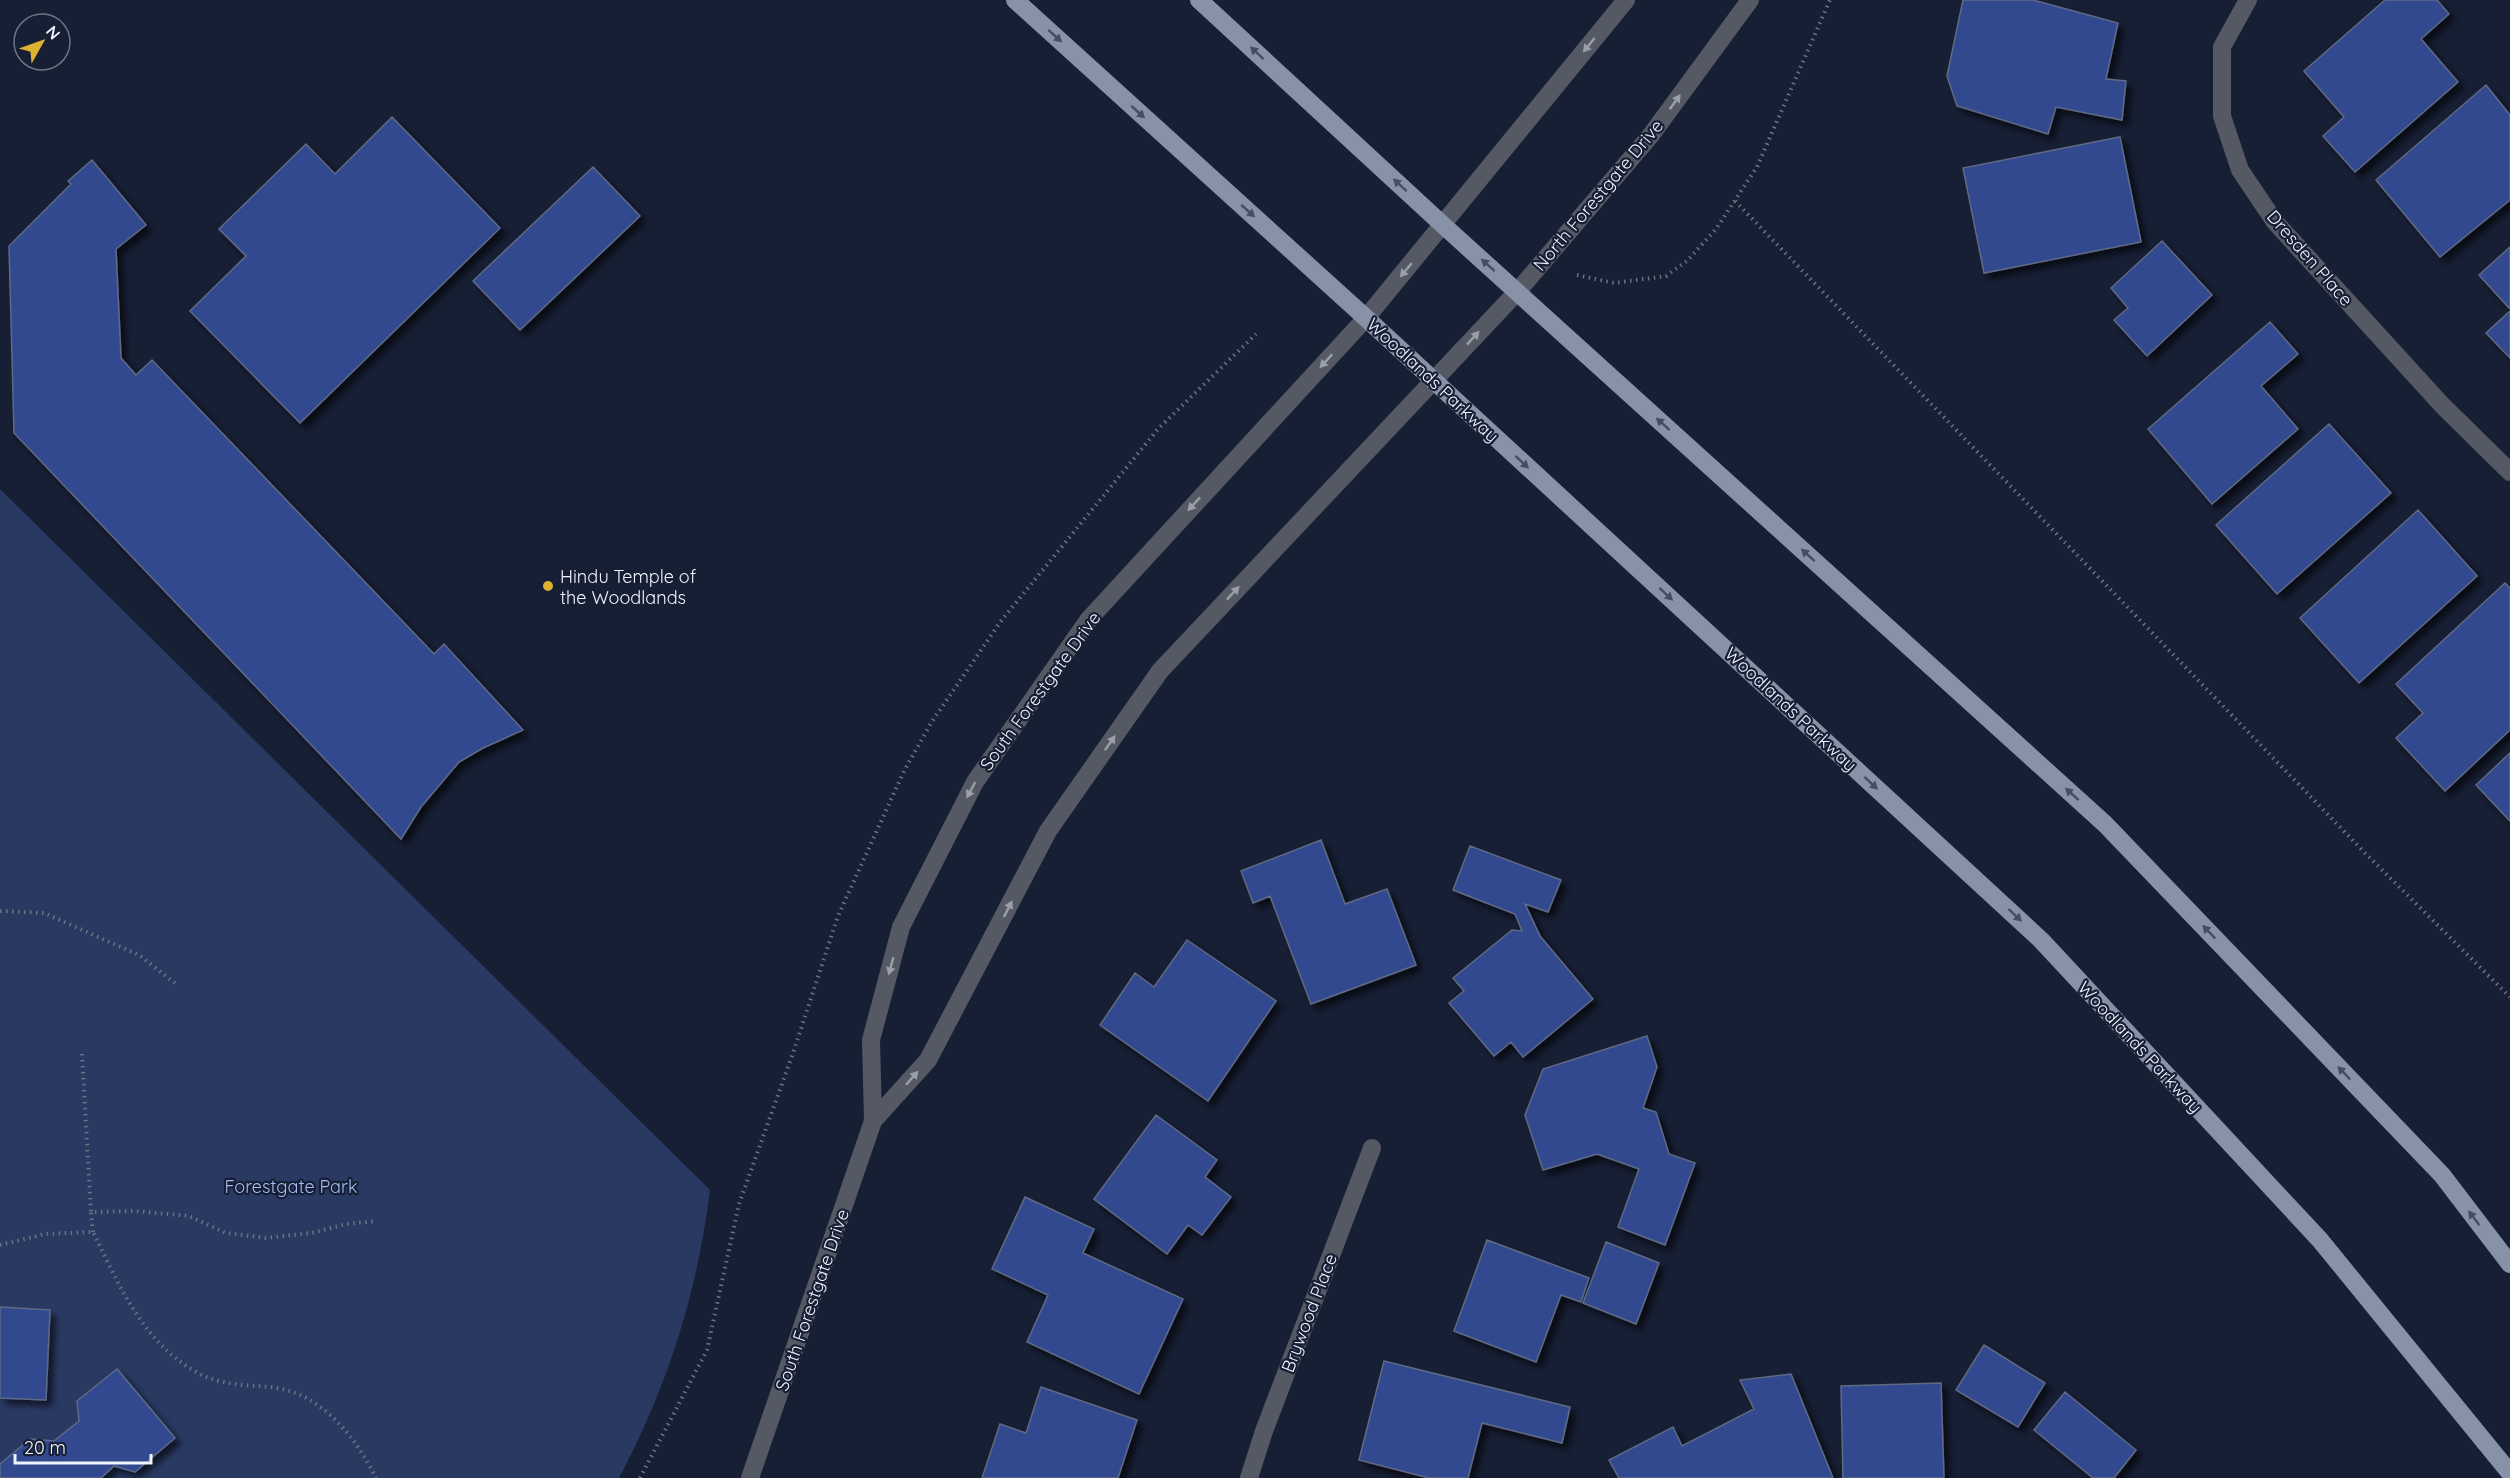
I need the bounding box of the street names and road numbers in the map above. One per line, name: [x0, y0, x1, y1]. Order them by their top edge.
street label: North Forestgate Drive: [1528, 115, 1668, 275]
street label: Dresden Place: [2262, 205, 2358, 311]
street label: Woodlands Parkway: [1362, 313, 1504, 447]
street label: South Forestgate Drive: [975, 607, 1105, 775]
street label: Woodlands Parkway: [1720, 642, 1862, 776]
street label: Woodlands Parkway: [2073, 976, 2207, 1118]
street label: South Forestgate Drive: [770, 1206, 854, 1394]
street label: Brywood Place: [1276, 1250, 1342, 1376]

